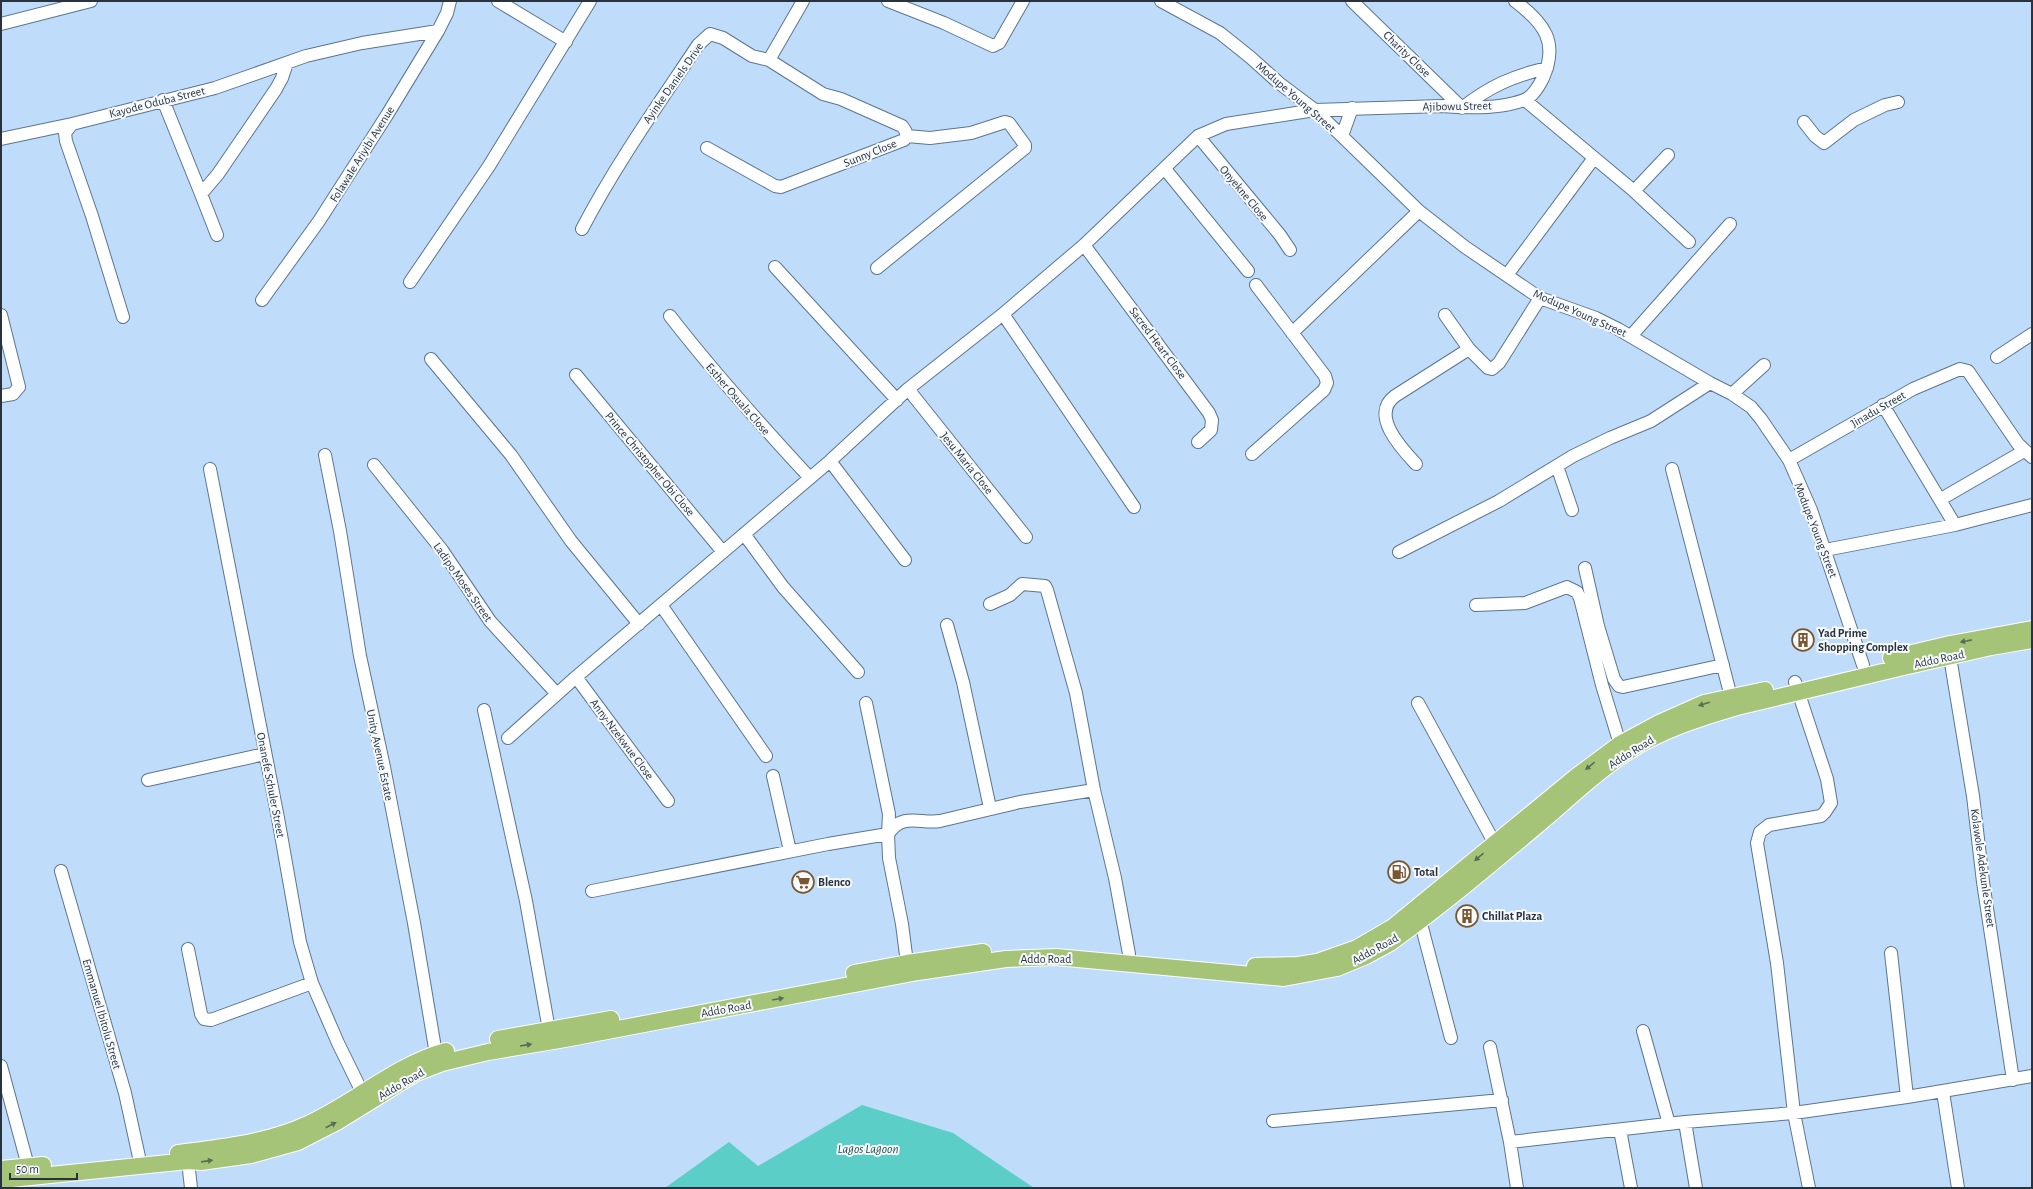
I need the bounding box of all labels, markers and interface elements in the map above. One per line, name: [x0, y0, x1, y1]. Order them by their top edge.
street label: Charity Close: [1380, 29, 1433, 80]
street label: Ayinke Daniels Drive: [641, 40, 706, 126]
street label: Modupe Young Street: [1254, 59, 1338, 135]
street label: Kayode Oduba Street: [108, 84, 207, 121]
street label: Ajibowu Street: [1422, 99, 1492, 114]
street label: Folawale Ariyibi Avenue: [328, 104, 397, 205]
street label: Sunny Close: [842, 137, 899, 170]
street label: Onyekne Close: [1217, 163, 1271, 224]
street label: Modupe Young Street: [1532, 287, 1629, 339]
street label: Sacred Heart Close: [1127, 305, 1189, 381]
street label: Esther Osuala Close: [704, 361, 772, 437]
street label: Jinadu Street: [1849, 388, 1908, 429]
street label: Prince Christopher Obi Close: [603, 410, 697, 518]
street label: Jesu Maria Close: [939, 430, 995, 496]
street label: Modupe Young Street: [1792, 481, 1840, 579]
street label: Ladipo Moses Street: [431, 540, 495, 624]
building icon: Yad Prime Shopping Complex: [1790, 627, 1816, 653]
place label: Yad Prime Shopping Complex: [1818, 627, 1909, 653]
one-way arrow: [1960, 638, 1972, 644]
street label: Addo Road: [1913, 648, 1965, 670]
street label: Anny-Nzekwue Close: [587, 696, 656, 782]
one-way arrow: [1697, 701, 1709, 707]
street label: Unity Avenue Estate: [363, 708, 396, 802]
street label: Onanefe Schuler Street: [255, 731, 287, 839]
street label: Addo Road: [1606, 733, 1656, 771]
one-way arrow: [1584, 761, 1595, 770]
street label: Kolawole Adekunle Street: [1969, 808, 1997, 928]
one-way arrow: [1473, 853, 1484, 862]
fuel station icon: Total: [1386, 859, 1412, 885]
place label: Total: [1414, 866, 1438, 878]
supermarket icon: Blenco: [790, 869, 816, 895]
place label: Blenco: [818, 876, 851, 888]
building icon: Chillat Plaza: [1454, 903, 1480, 929]
place label: Chillat Plaza: [1482, 910, 1542, 922]
street label: Addo Road: [1350, 931, 1400, 967]
street label: Addo Road: [1021, 953, 1071, 965]
street label: Emmanuel Ibitolu Street: [81, 958, 124, 1071]
one-way arrow: [772, 996, 784, 1002]
street label: Addo Road: [700, 999, 752, 1019]
one-way arrow: [520, 1042, 532, 1048]
street label: Addo Road: [376, 1066, 426, 1102]
one-way arrow: [325, 1122, 336, 1129]
water label: Lagos Lagoon: [837, 1143, 899, 1156]
scale bar: [10, 1155, 77, 1181]
one-way arrow: [201, 1158, 213, 1164]
text: 50 m: [16, 1163, 39, 1175]

